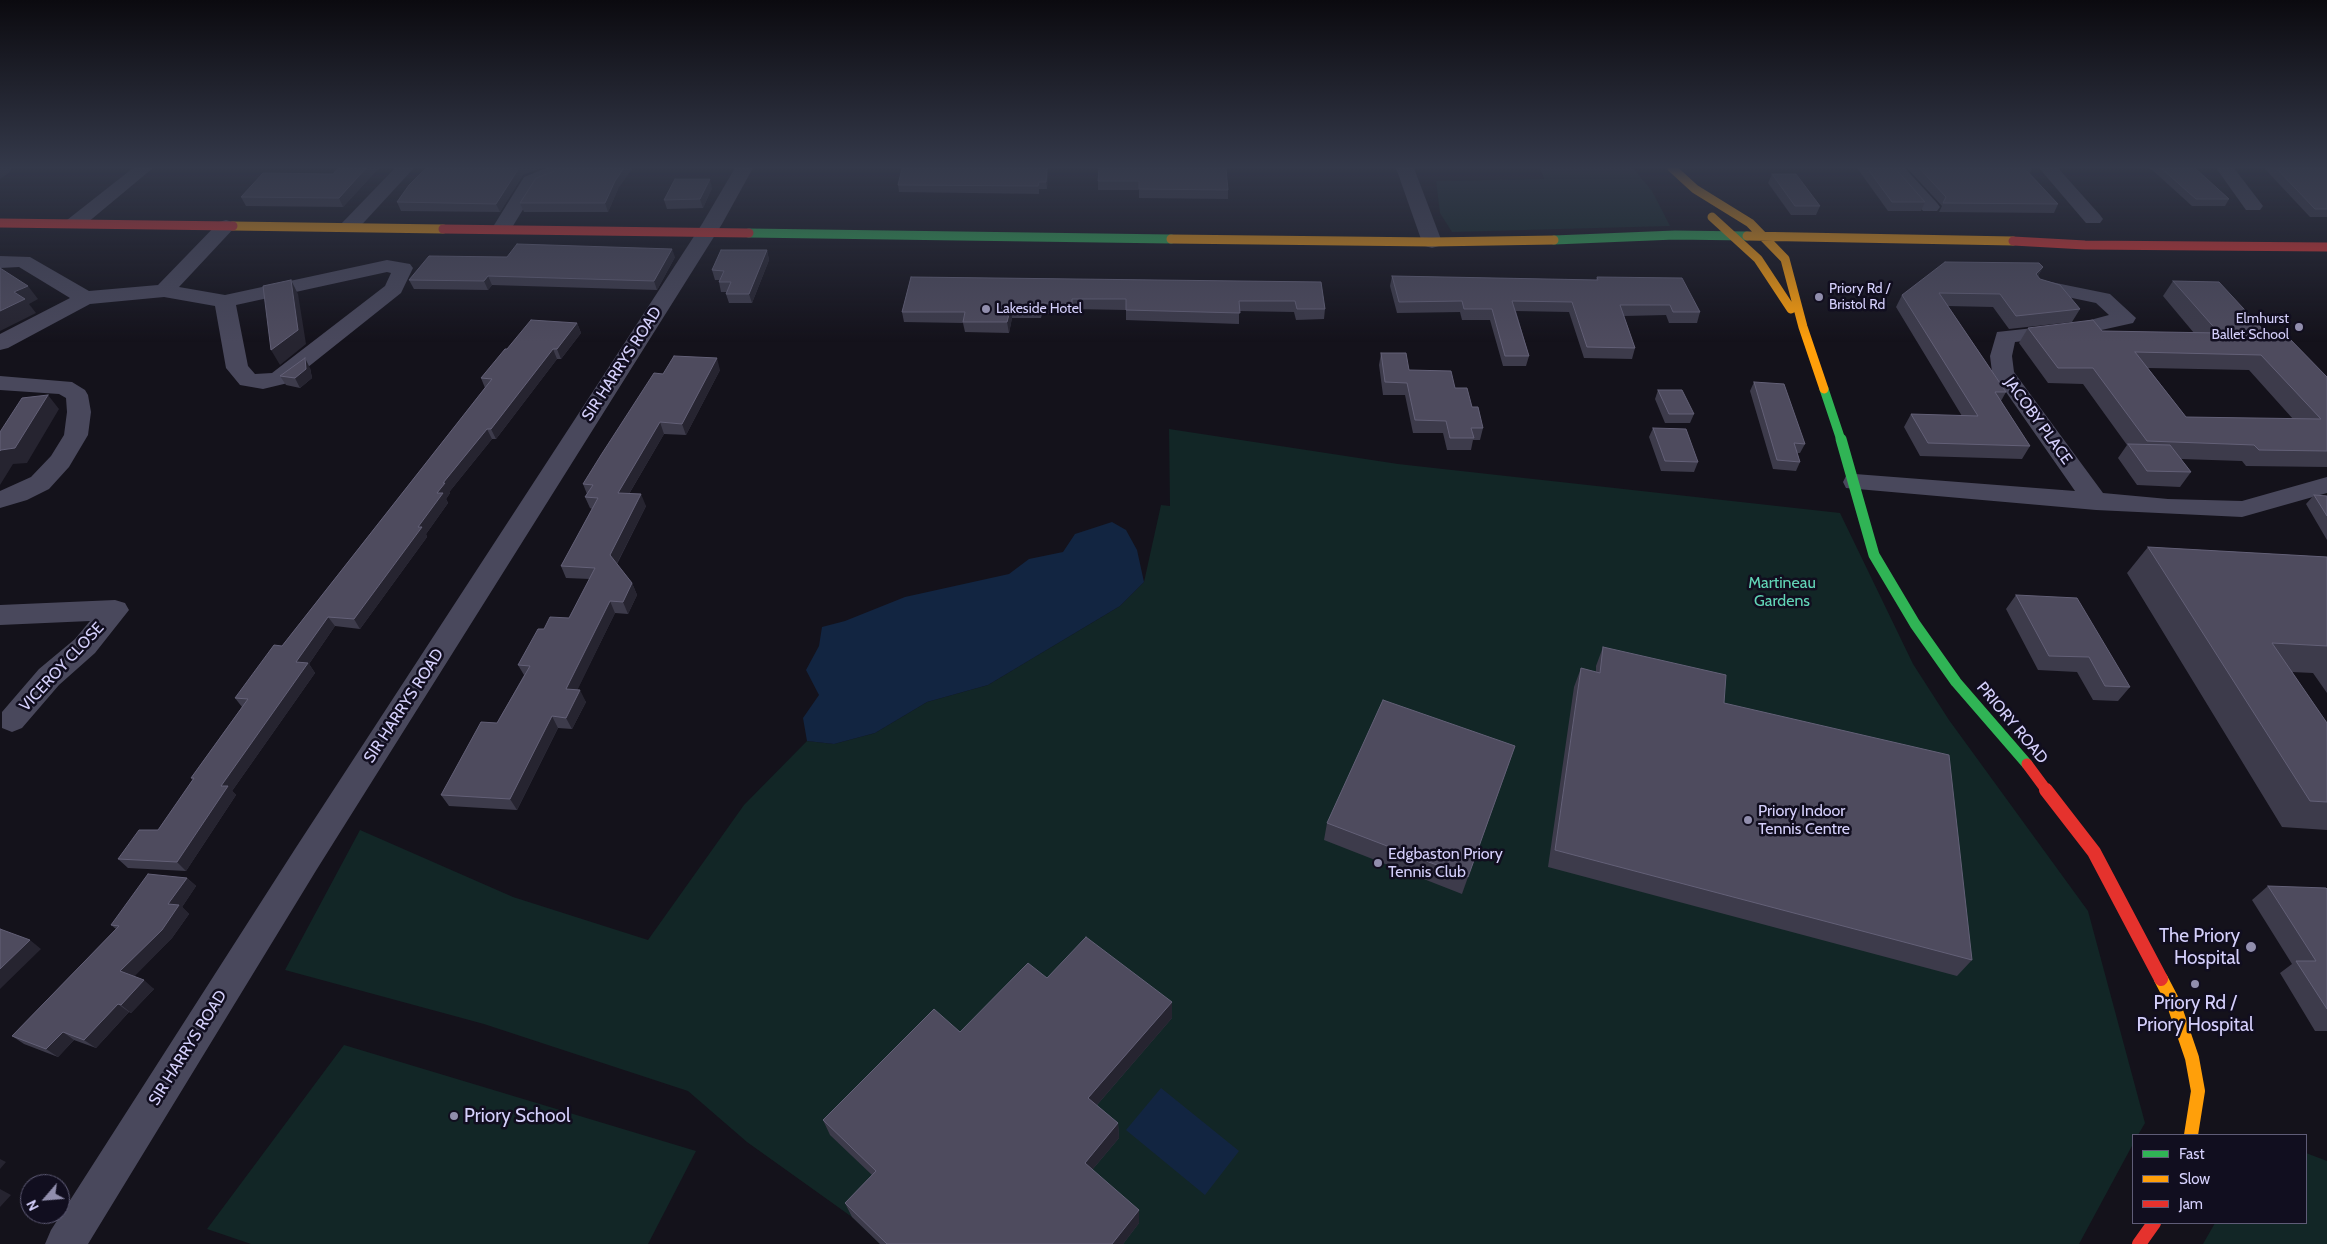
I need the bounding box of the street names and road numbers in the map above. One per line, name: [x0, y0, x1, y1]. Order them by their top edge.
street label: SIR HARRYS ROAD: [578, 303, 666, 425]
street label: JACOBY PLACE: [2000, 374, 2076, 468]
street label: VICEROY CLOSE: [16, 618, 108, 716]
street label: SIR HARRYS ROAD: [360, 645, 448, 767]
street label: PRIORY ROAD: [1972, 678, 2052, 768]
street label: SIR HARRYS ROAD: [145, 987, 231, 1109]

